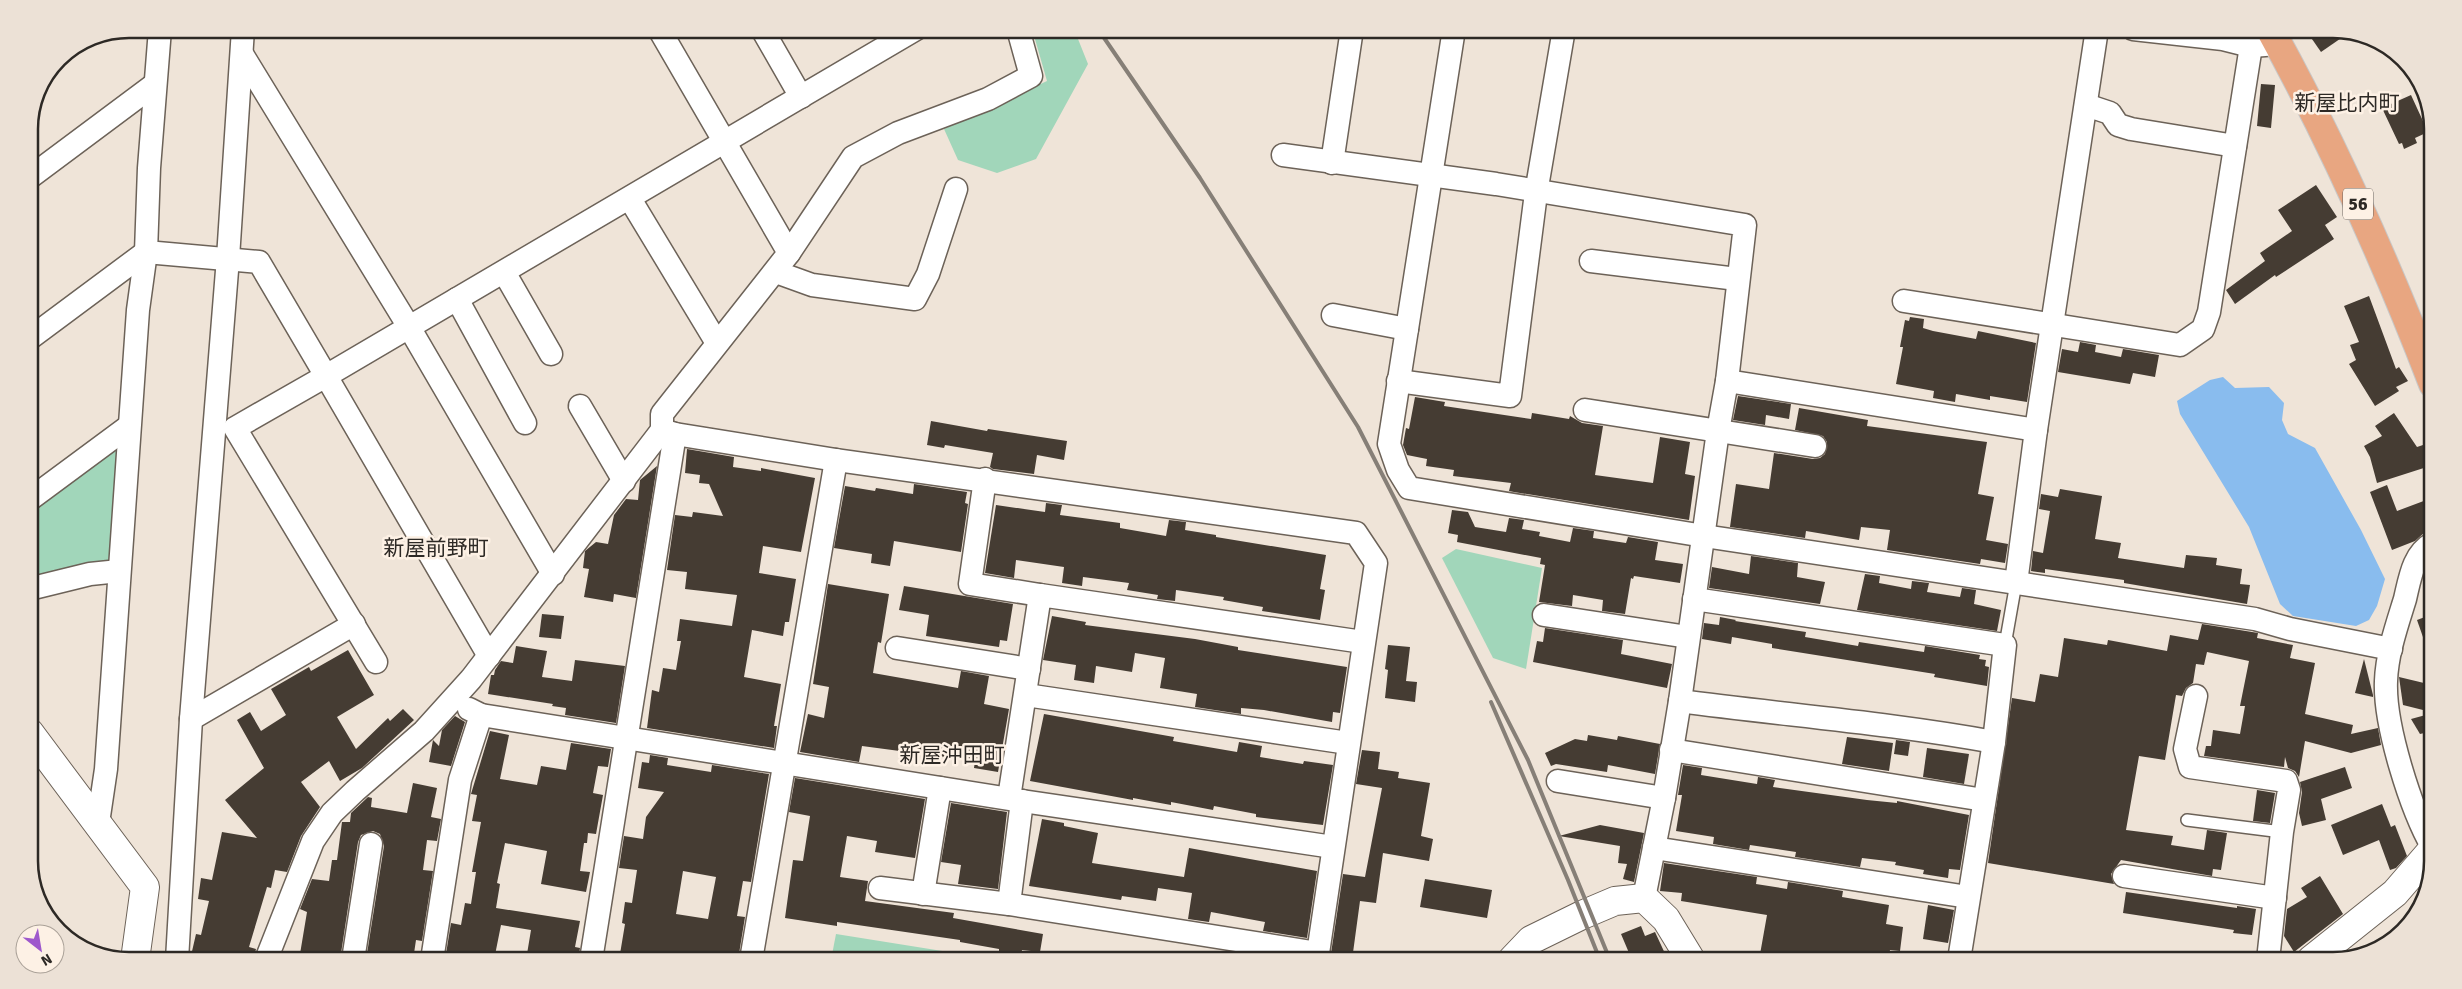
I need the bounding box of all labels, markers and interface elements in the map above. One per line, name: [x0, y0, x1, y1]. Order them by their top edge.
district label: 新屋比内町: [2295, 90, 2400, 116]
road number: 56: [2343, 188, 2373, 220]
district label: 新屋前野町: [384, 535, 489, 561]
district label: 新屋沖田町: [900, 742, 1005, 768]
north arrow: [15, 924, 65, 974]
text: N: [38, 950, 55, 970]

